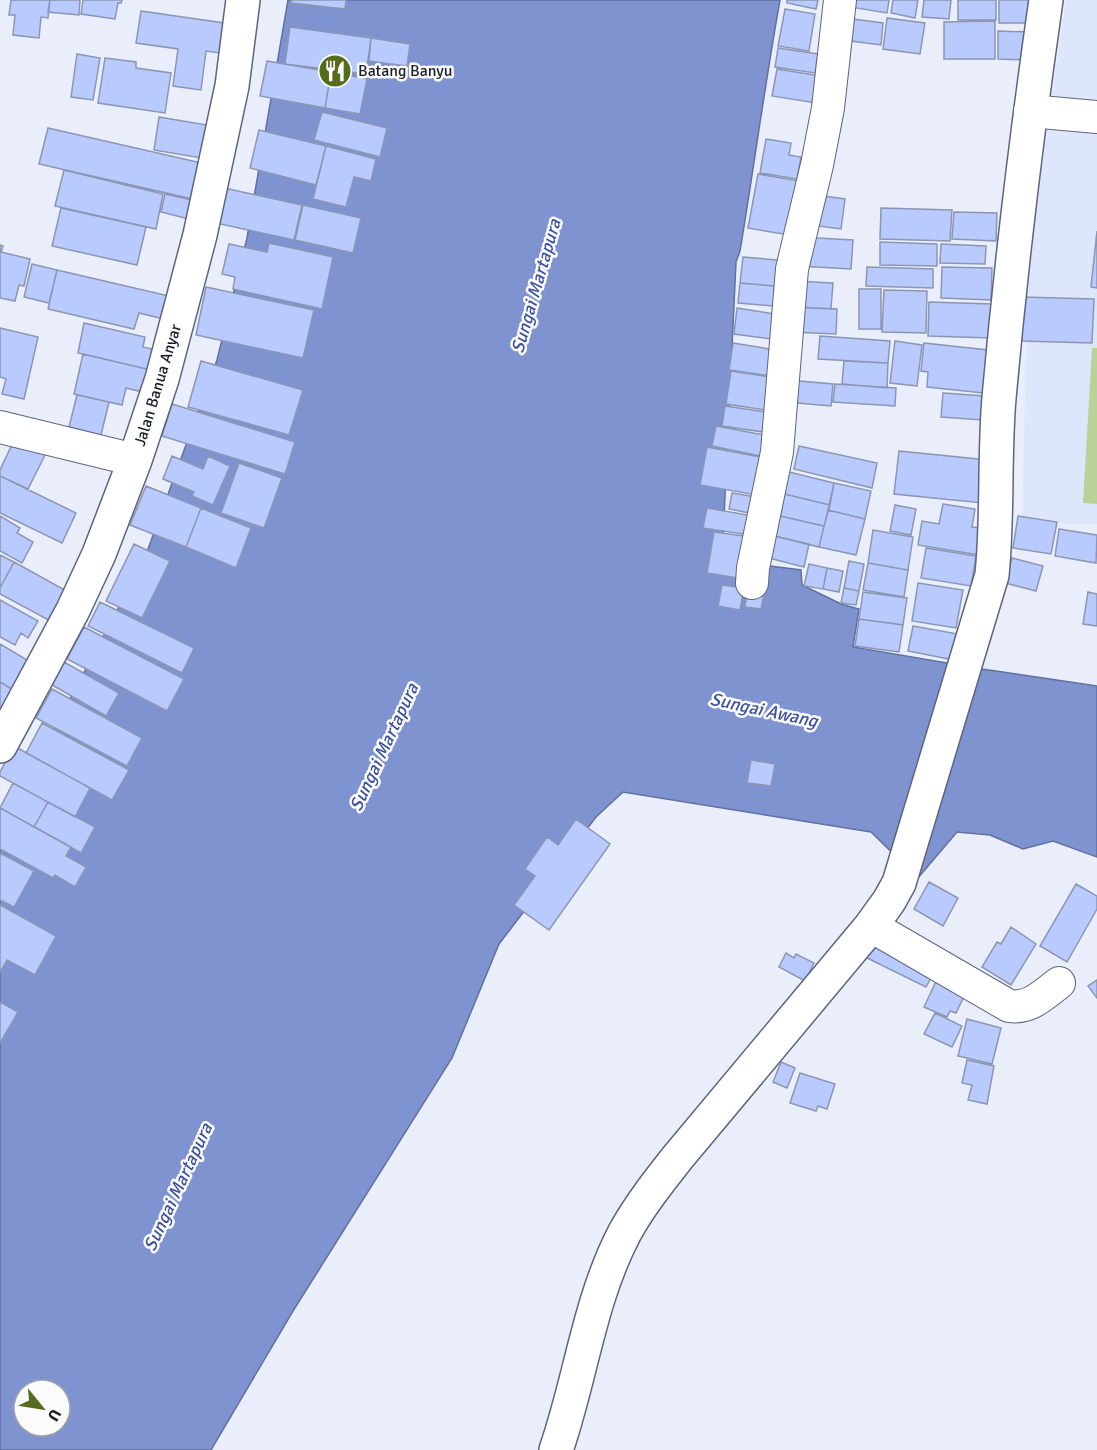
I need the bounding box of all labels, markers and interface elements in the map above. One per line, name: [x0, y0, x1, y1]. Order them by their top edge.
restaurant icon: Batang Banyu: [317, 53, 353, 89]
place label: Batang Banyu: [358, 61, 453, 81]
water label: Sungai Martapura: [506, 216, 566, 355]
street label: Jalan Banua Anyar: [130, 322, 186, 448]
water label: Sungai Martapura: [345, 679, 424, 814]
water label: Sungai Awang: [708, 688, 821, 732]
water label: Sungai Martapura: [139, 1119, 218, 1254]
north arrow: [12, 1378, 72, 1438]
text: U: [43, 1405, 65, 1425]

